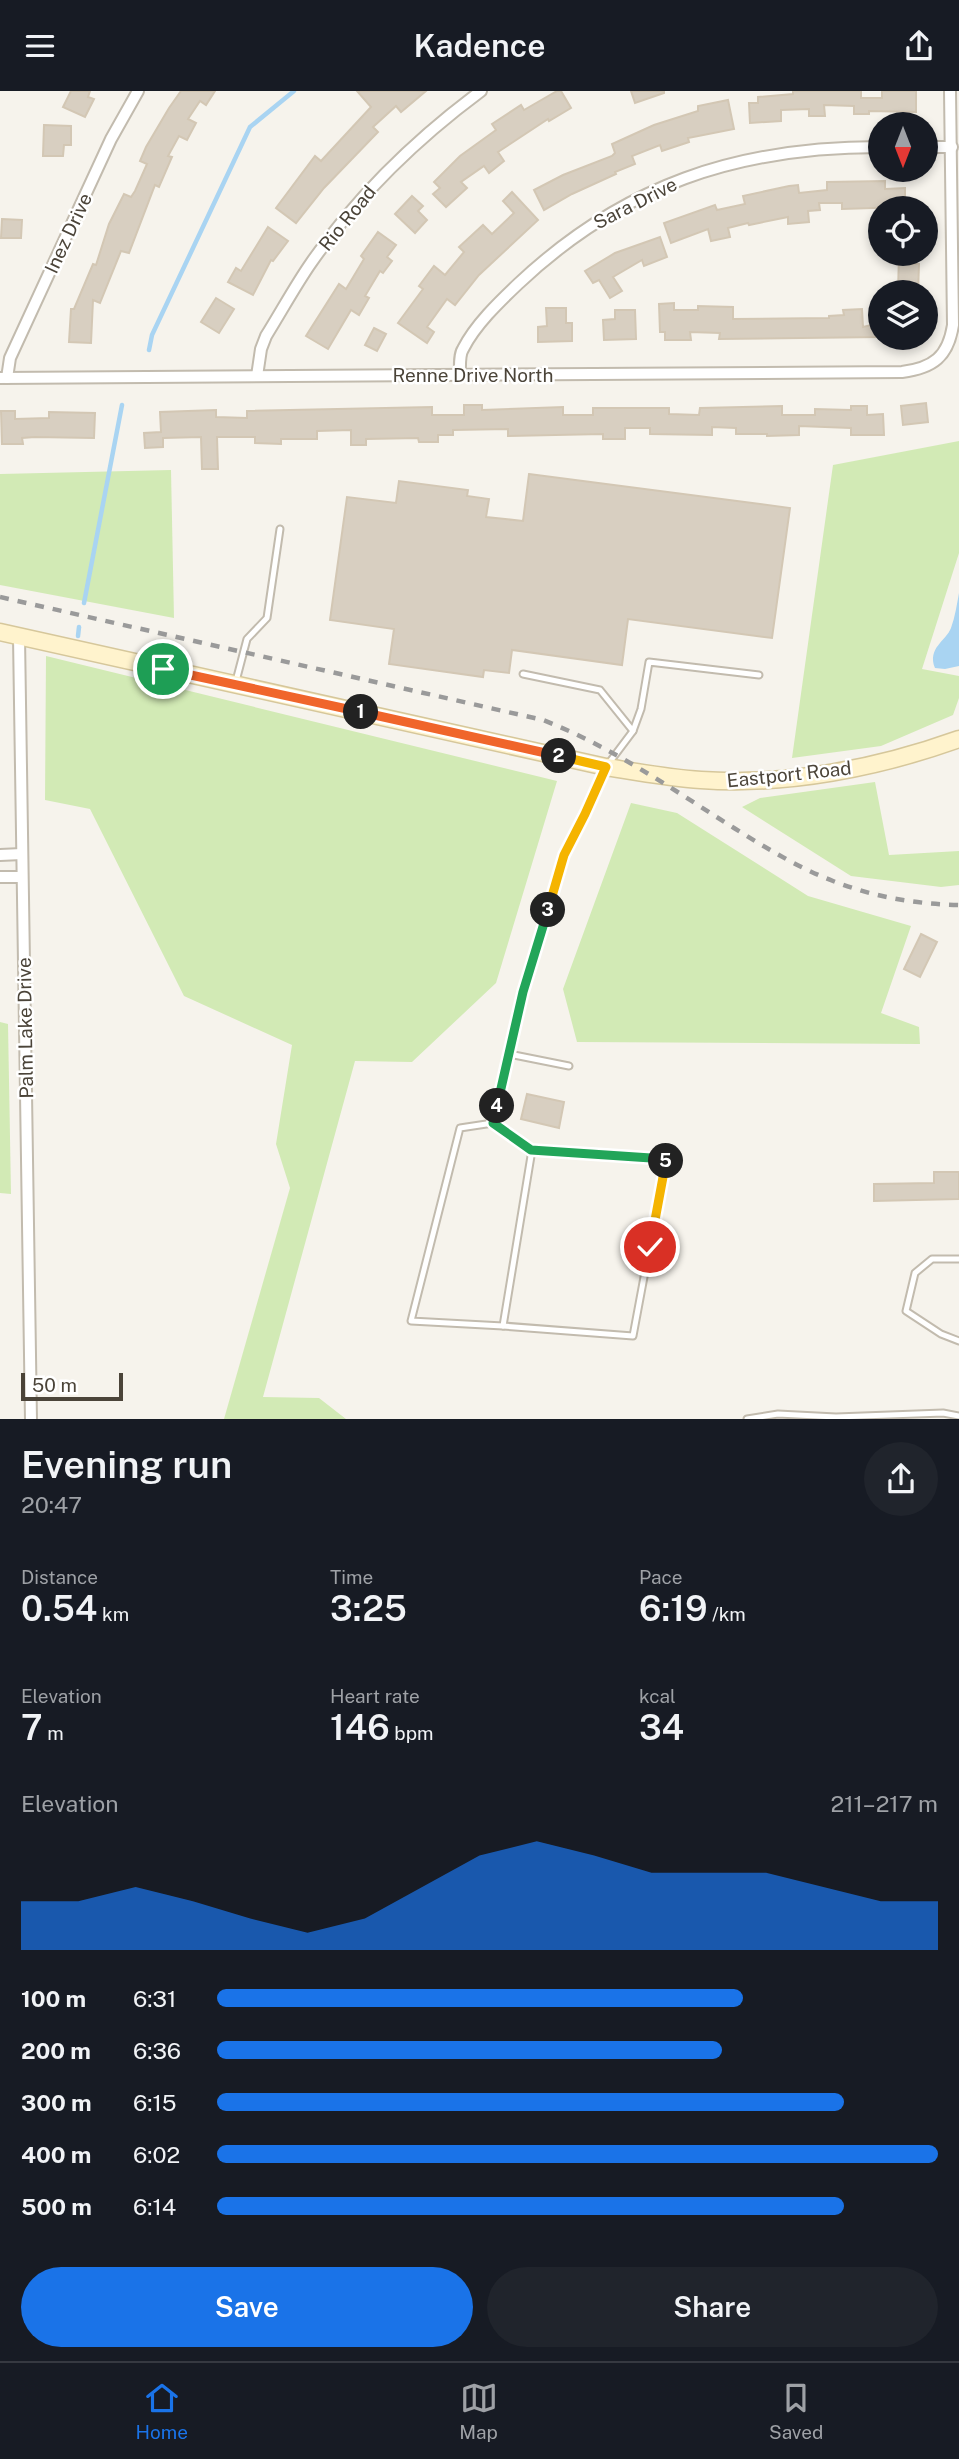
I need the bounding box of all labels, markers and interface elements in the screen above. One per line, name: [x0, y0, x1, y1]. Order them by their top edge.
icon: menu: [21, 27, 59, 65]
text: Kadence: [413, 27, 546, 64]
icon: share: [900, 27, 938, 65]
north arrow: [868, 112, 938, 182]
map controls: [868, 112, 938, 350]
street label: Sara Drive: [590, 173, 680, 233]
street label: Rio Road: [314, 181, 380, 255]
street label: Inez Drive: [40, 189, 96, 277]
button: locate: [868, 196, 938, 266]
button: layers: [868, 280, 938, 350]
street label: Renne Drive North: [393, 364, 553, 386]
pin: [133, 639, 193, 699]
icon: arrive: [144, 650, 182, 688]
pin: 1: [344, 695, 378, 729]
text: 1: [356, 700, 365, 722]
pin: 2: [542, 739, 576, 773]
text: 2: [552, 744, 565, 766]
street label: Eastport Road: [726, 757, 852, 791]
pin: 3: [530, 893, 566, 927]
text: 3: [541, 898, 554, 920]
street label: Palm Lake Drive: [13, 957, 37, 1099]
pin: 4: [480, 1089, 514, 1123]
text: 4: [490, 1094, 503, 1116]
pin: 5: [648, 1143, 684, 1179]
text: 5: [659, 1149, 672, 1171]
pin: [620, 1217, 680, 1277]
icon: check: [631, 1228, 669, 1266]
scale bar: [21, 1371, 122, 1402]
text: 50 m: [32, 1374, 77, 1396]
text: Evening run: [21, 1442, 232, 1487]
button: share: [864, 1442, 938, 1516]
text: 20:47: [21, 1491, 82, 1518]
text: Distance: [21, 1566, 98, 1588]
text: Time: [330, 1566, 373, 1588]
text: Pace: [639, 1566, 682, 1588]
text: 0.54: [21, 1588, 97, 1629]
text: 3:25: [330, 1588, 407, 1629]
text: 6:19: [639, 1588, 707, 1629]
text: km: [97, 1603, 129, 1625]
text: /km: [707, 1603, 746, 1625]
text: Elevation: [21, 1685, 102, 1707]
text: Heart rate: [330, 1685, 420, 1707]
text: kcal: [639, 1685, 676, 1707]
text: 7: [21, 1707, 43, 1748]
text: 146: [330, 1707, 390, 1748]
text: 34: [639, 1707, 684, 1748]
text: m: [43, 1722, 64, 1744]
text: bpm: [390, 1722, 433, 1744]
text: Elevation: [21, 1790, 119, 1817]
text: 211–217 m: [830, 1790, 938, 1817]
text: 100 m: [21, 1985, 86, 2012]
text: 6:31: [133, 1985, 176, 2012]
text: 200 m: [21, 2037, 91, 2064]
text: 6:36: [133, 2037, 181, 2064]
text: 300 m: [21, 2089, 92, 2116]
text: 6:15: [133, 2089, 177, 2116]
text: 400 m: [21, 2141, 91, 2168]
text: 6:02: [133, 2141, 180, 2168]
text: 500 m: [21, 2193, 92, 2220]
text: 6:14: [133, 2193, 176, 2220]
button: Save: [21, 2267, 473, 2347]
button: Share: [487, 2267, 938, 2347]
tab: Home: [136, 2379, 188, 2443]
tab: Map: [459, 2379, 498, 2443]
tab: Saved: [769, 2379, 823, 2443]

